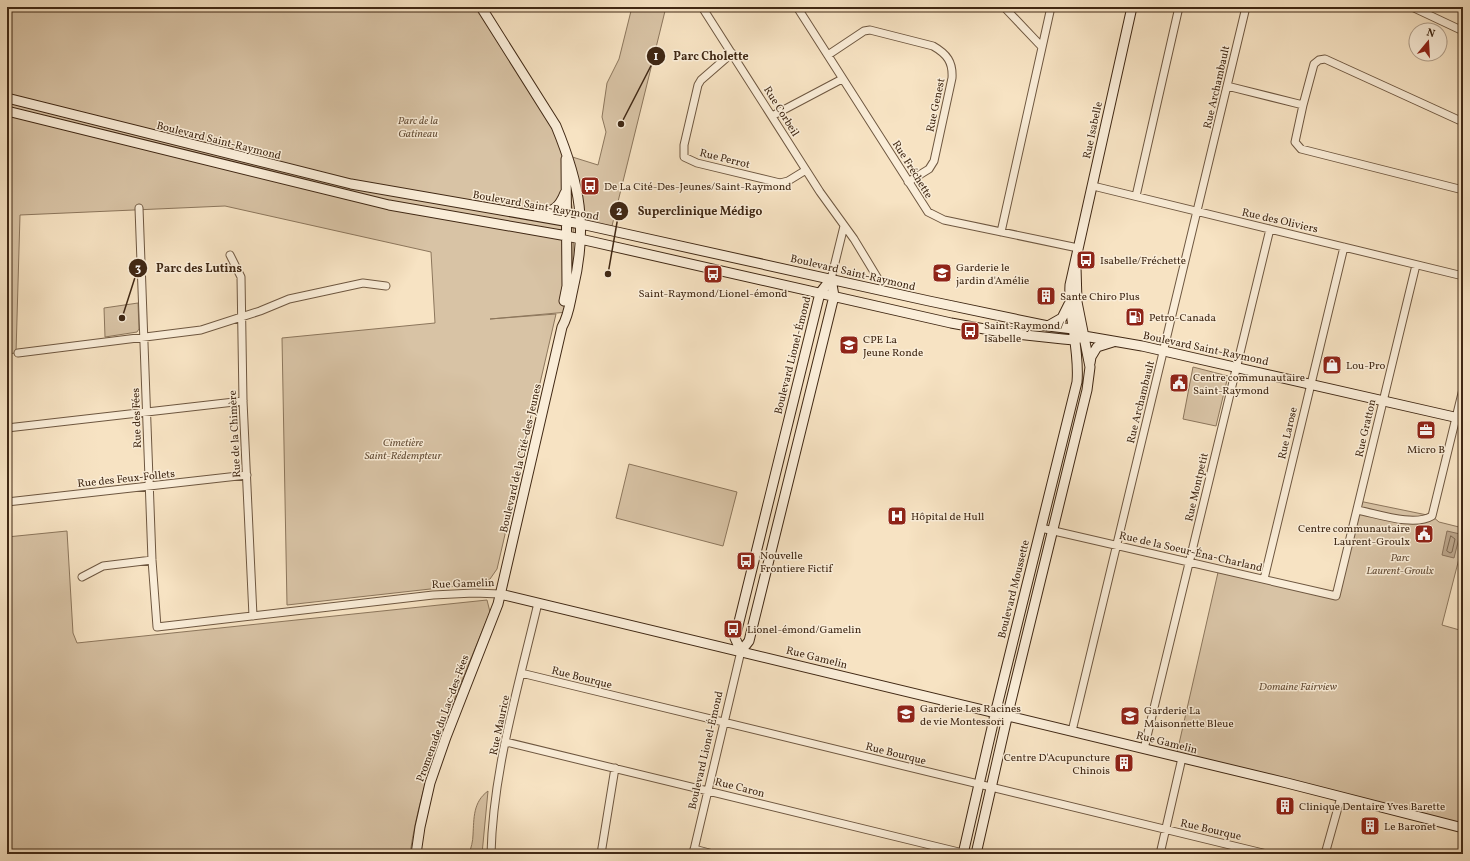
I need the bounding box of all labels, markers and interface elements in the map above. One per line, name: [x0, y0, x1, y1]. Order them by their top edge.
north arrow: [1408, 22, 1448, 62]
text: N: [1425, 26, 1437, 42]
callout: Parc Cholette: [646, 44, 757, 68]
street label: Rue Archambault: [1201, 44, 1234, 130]
text: 1: [654, 49, 659, 65]
text: Parc Cholette: [673, 49, 749, 65]
street label: Rue Genest: [923, 77, 950, 134]
street label: Rue Corbeil: [759, 84, 802, 140]
street label: Rue Isabelle: [1080, 100, 1107, 160]
park label: Parc de la Gatineau: [398, 114, 438, 142]
street label: Boulevard Saint-Raymond: [155, 119, 283, 164]
street label: Rue Fréchette: [888, 138, 936, 202]
street label: Rue Perrot: [698, 146, 752, 173]
bus stop icon: De La Cité-Des-Jeunes/Saint-Raymond: [579, 175, 601, 197]
place label: De La Cité-Des-Jeunes/Saint-Raymond: [604, 180, 791, 195]
street label: Boulevard Saint-Raymond: [471, 188, 600, 225]
callout: Superclinique Médigo: [609, 199, 770, 223]
text: 2: [616, 204, 622, 220]
text: Superclinique Médigo: [638, 204, 762, 220]
street label: Rue des Oliviers: [1240, 205, 1320, 238]
bus stop icon: Isabelle/Fréchette: [1075, 249, 1097, 271]
street label: Boulevard Saint-Raymond: [789, 252, 917, 295]
place label: Isabelle/Fréchette: [1100, 254, 1186, 269]
callout: Parc des Lutins: [128, 256, 250, 280]
text: 3: [135, 261, 141, 277]
text: Parc des Lutins: [156, 261, 242, 277]
place label: Garderie le jardin d'Amélie: [956, 261, 1029, 289]
school or university icon: Garderie le jardin d'Amélie: [931, 262, 953, 284]
bus stop icon: Saint-Raymond/Lionel-émond: [702, 263, 724, 285]
building icon: Sante Chiro Plus: [1035, 285, 1057, 307]
place label: Saint-Raymond/Lionel-émond: [639, 287, 787, 302]
place label: Sante Chiro Plus: [1060, 290, 1140, 305]
street label: Boulevard Lionel-Émond: [772, 295, 815, 416]
fuel station icon: Petro-Canada: [1124, 306, 1146, 328]
place label: Petro-Canada: [1149, 311, 1216, 326]
place label: Saint-Raymond/ Isabelle: [984, 319, 1064, 347]
bus stop icon: Saint-Raymond/ Isabelle: [959, 320, 981, 342]
street label: Boulevard Saint-Raymond: [1142, 329, 1270, 370]
place label: CPE La Jeune Ronde: [863, 333, 923, 361]
school or university icon: CPE La Jeune Ronde: [838, 334, 860, 356]
shop icon: Lou-Pro: [1321, 354, 1343, 376]
street label: Rue Archambault: [1124, 359, 1159, 445]
place label: Lou-Pro: [1346, 359, 1385, 374]
place label: Centre communautaire Saint-Raymond: [1193, 371, 1305, 399]
public building icon: Centre communautaire Saint-Raymond: [1168, 372, 1190, 394]
street label: Boulevard de la Cité-des-Jeunes: [497, 382, 546, 534]
street label: Rue des Fées: [129, 387, 146, 448]
street label: Rue de la Chimère: [226, 390, 245, 478]
street label: Rue Gratton: [1353, 397, 1381, 459]
street label: Rue Larose: [1275, 406, 1302, 461]
office icon: Micro B: [1415, 419, 1437, 441]
park label: Cimetière Saint-Rédempteur: [364, 436, 442, 464]
place label: Micro B: [1407, 443, 1445, 458]
street label: Rue Montpetit: [1182, 451, 1213, 523]
street label: Rue des Feux-Follets: [77, 467, 176, 492]
hospital icon: Hôpital de Hull: [886, 505, 908, 527]
place label: Hôpital de Hull: [911, 510, 984, 525]
place label: Centre communautaire Laurent-Groulx: [1298, 522, 1410, 550]
public building icon: Centre communautaire Laurent-Groulx: [1413, 523, 1435, 545]
street label: Rue de la Soeur-Éna-Charland: [1117, 529, 1264, 576]
street label: Boulevard Moussette: [995, 539, 1034, 640]
place label: Nouvelle Frontiere Fictif: [760, 549, 834, 577]
bus stop icon: Nouvelle Frontiere Fictif: [735, 550, 757, 572]
park label: Parc Laurent-Groulx: [1366, 551, 1434, 579]
street label: Rue Gamelin: [431, 576, 495, 593]
bus stop icon: Lionel-émond/Gamelin: [722, 618, 744, 640]
place label: Lionel-émond/Gamelin: [747, 623, 862, 638]
street label: Rue Gamelin: [784, 644, 849, 673]
street label: Promenade du Lac-des-Fées: [413, 653, 474, 784]
street label: Rue Bourque: [550, 664, 614, 693]
park label: Domaine Fairview: [1259, 680, 1338, 695]
street label: Boulevard Lionel-Émond: [686, 690, 727, 811]
street label: Rue Maurice: [487, 694, 514, 757]
place label: Garderie Les Racines de vie Montessori: [920, 702, 1021, 730]
school or university icon: Garderie Les Racines de vie Montessori: [895, 703, 917, 725]
place label: Garderie La Maisonnette Bleue: [1144, 704, 1234, 732]
school or university icon: Garderie La Maisonnette Bleue: [1119, 705, 1141, 727]
street label: Rue Gamelin: [1134, 729, 1199, 758]
street label: Rue Bourque: [864, 740, 928, 769]
place label: Centre D'Acupuncture Chinois: [1004, 751, 1110, 779]
building icon: Centre D'Acupuncture Chinois: [1113, 752, 1135, 774]
street label: Rue Caron: [713, 775, 767, 802]
building icon: Clinique Dentaire Yves Barette: [1274, 795, 1296, 817]
place label: Clinique Dentaire Yves Barette: [1299, 800, 1445, 815]
building icon: Le Baronet: [1359, 815, 1381, 837]
street label: Rue Bourque: [1179, 816, 1243, 845]
place label: Le Baronet: [1384, 820, 1436, 835]

